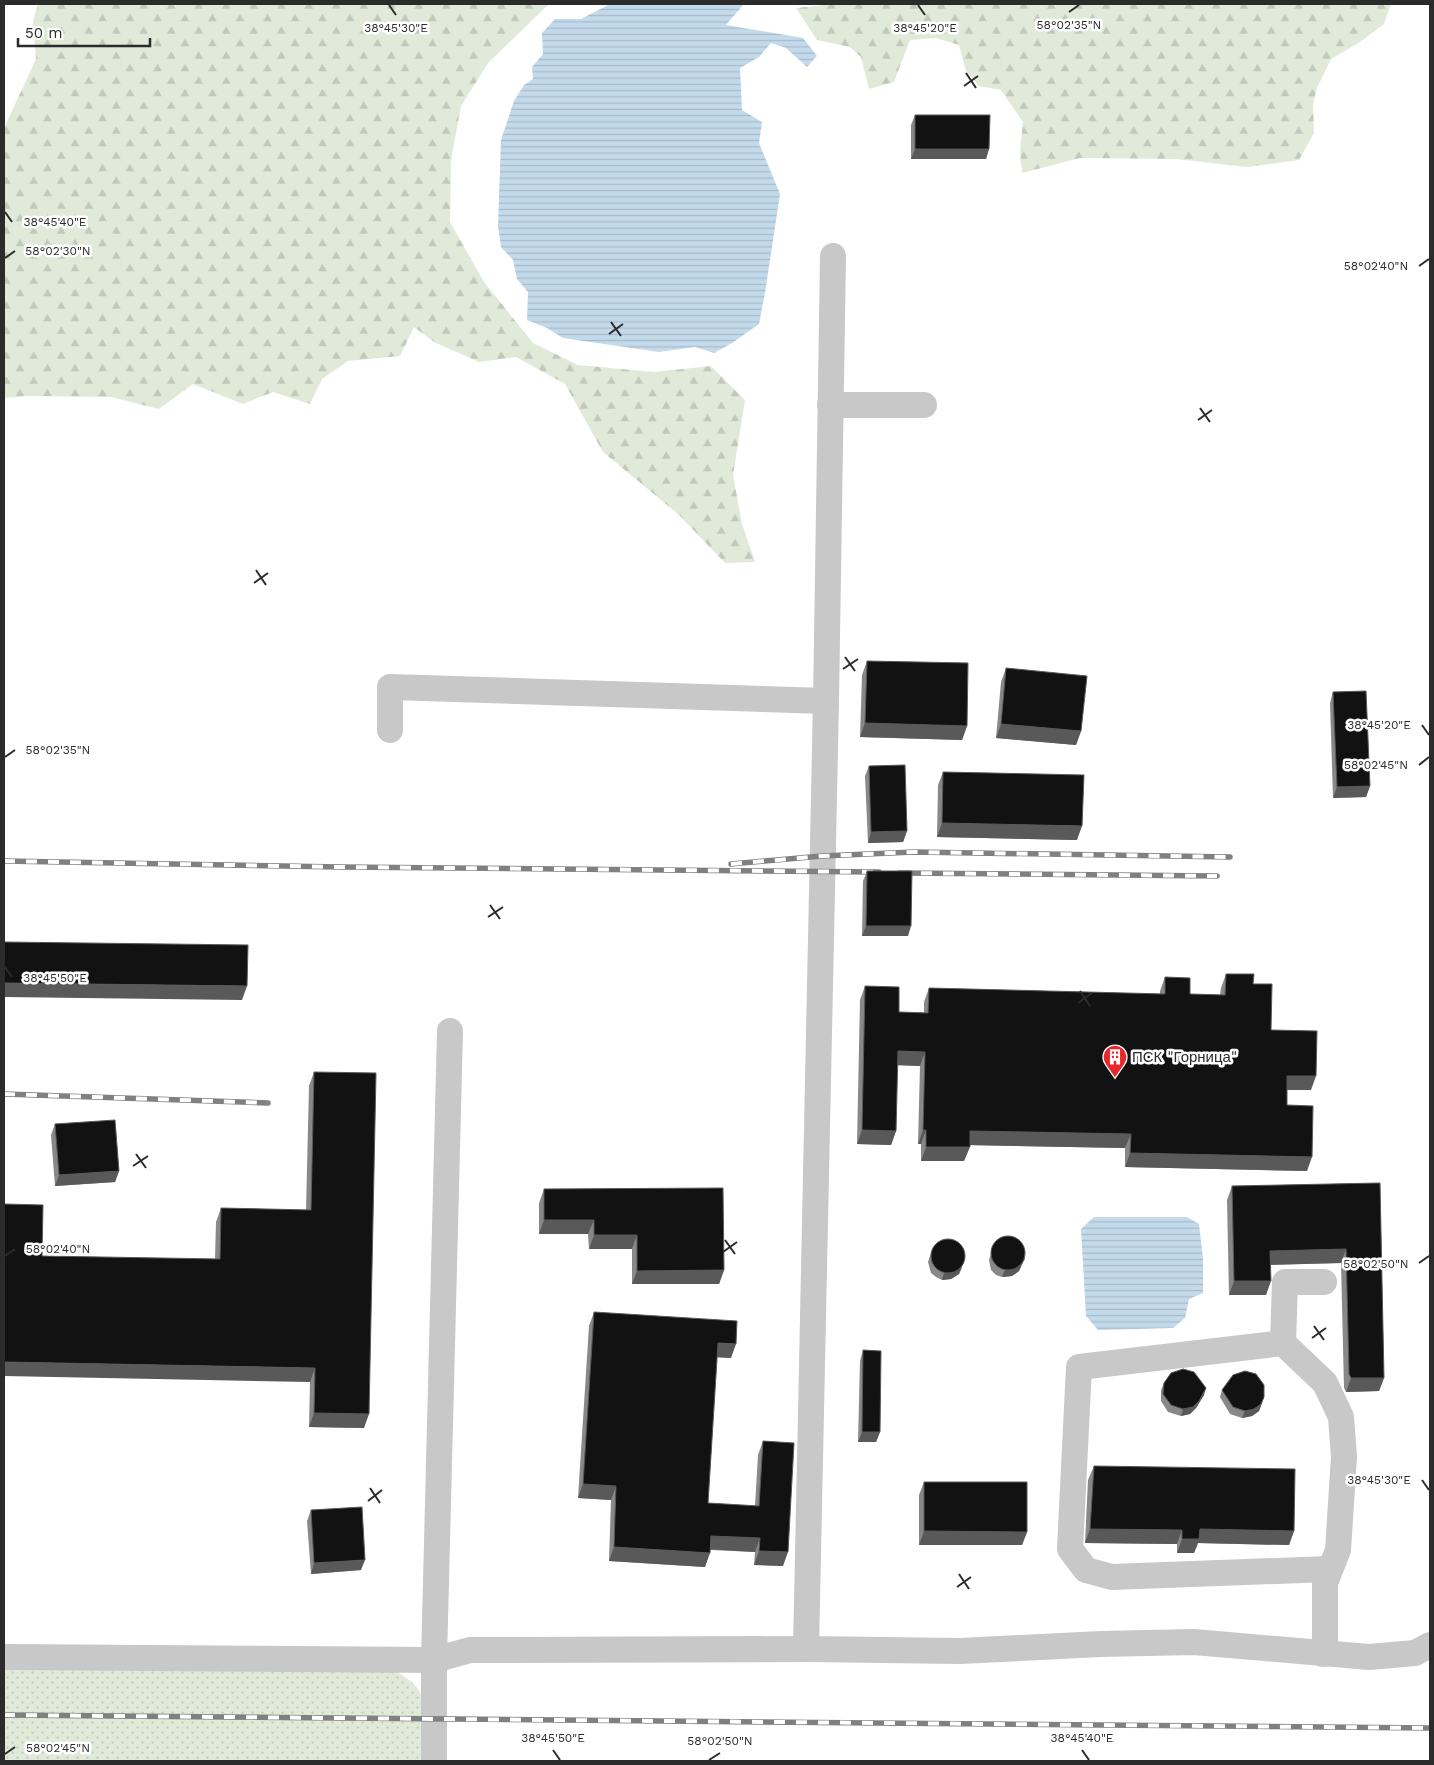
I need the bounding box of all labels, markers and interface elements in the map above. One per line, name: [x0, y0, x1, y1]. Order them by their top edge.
scale bar: [18, 15, 150, 47]
text: 58°02'35"N: [1037, 18, 1101, 32]
text: 38°45'30"E: [364, 21, 428, 35]
text: 38°45'20"E: [893, 21, 957, 35]
text: 50 m: [25, 24, 62, 42]
text: 38°45'40"E: [24, 215, 87, 229]
text: 58°02'30"N: [25, 244, 91, 258]
text: 58°02'40"N: [1344, 259, 1408, 273]
text: 38°45'20"E: [1347, 718, 1411, 732]
text: 58°02'35"N: [26, 743, 90, 757]
text: 58°02'45"N: [1344, 758, 1408, 772]
text: 38°45'50"E: [23, 971, 87, 985]
building icon: ПСК "Горница": [1102, 1044, 1128, 1078]
place label: ПСК "Горница": [1132, 1048, 1237, 1066]
text: 58°02'40"N: [26, 1242, 90, 1256]
text: 58°02'50"N: [1343, 1257, 1409, 1271]
text: 38°45'30"E: [1347, 1473, 1411, 1487]
text: 38°45'50"E: [521, 1731, 585, 1745]
text: 38°45'40"E: [1051, 1731, 1114, 1745]
text: 58°02'50"N: [687, 1734, 753, 1748]
text: 58°02'45"N: [26, 1741, 90, 1755]

